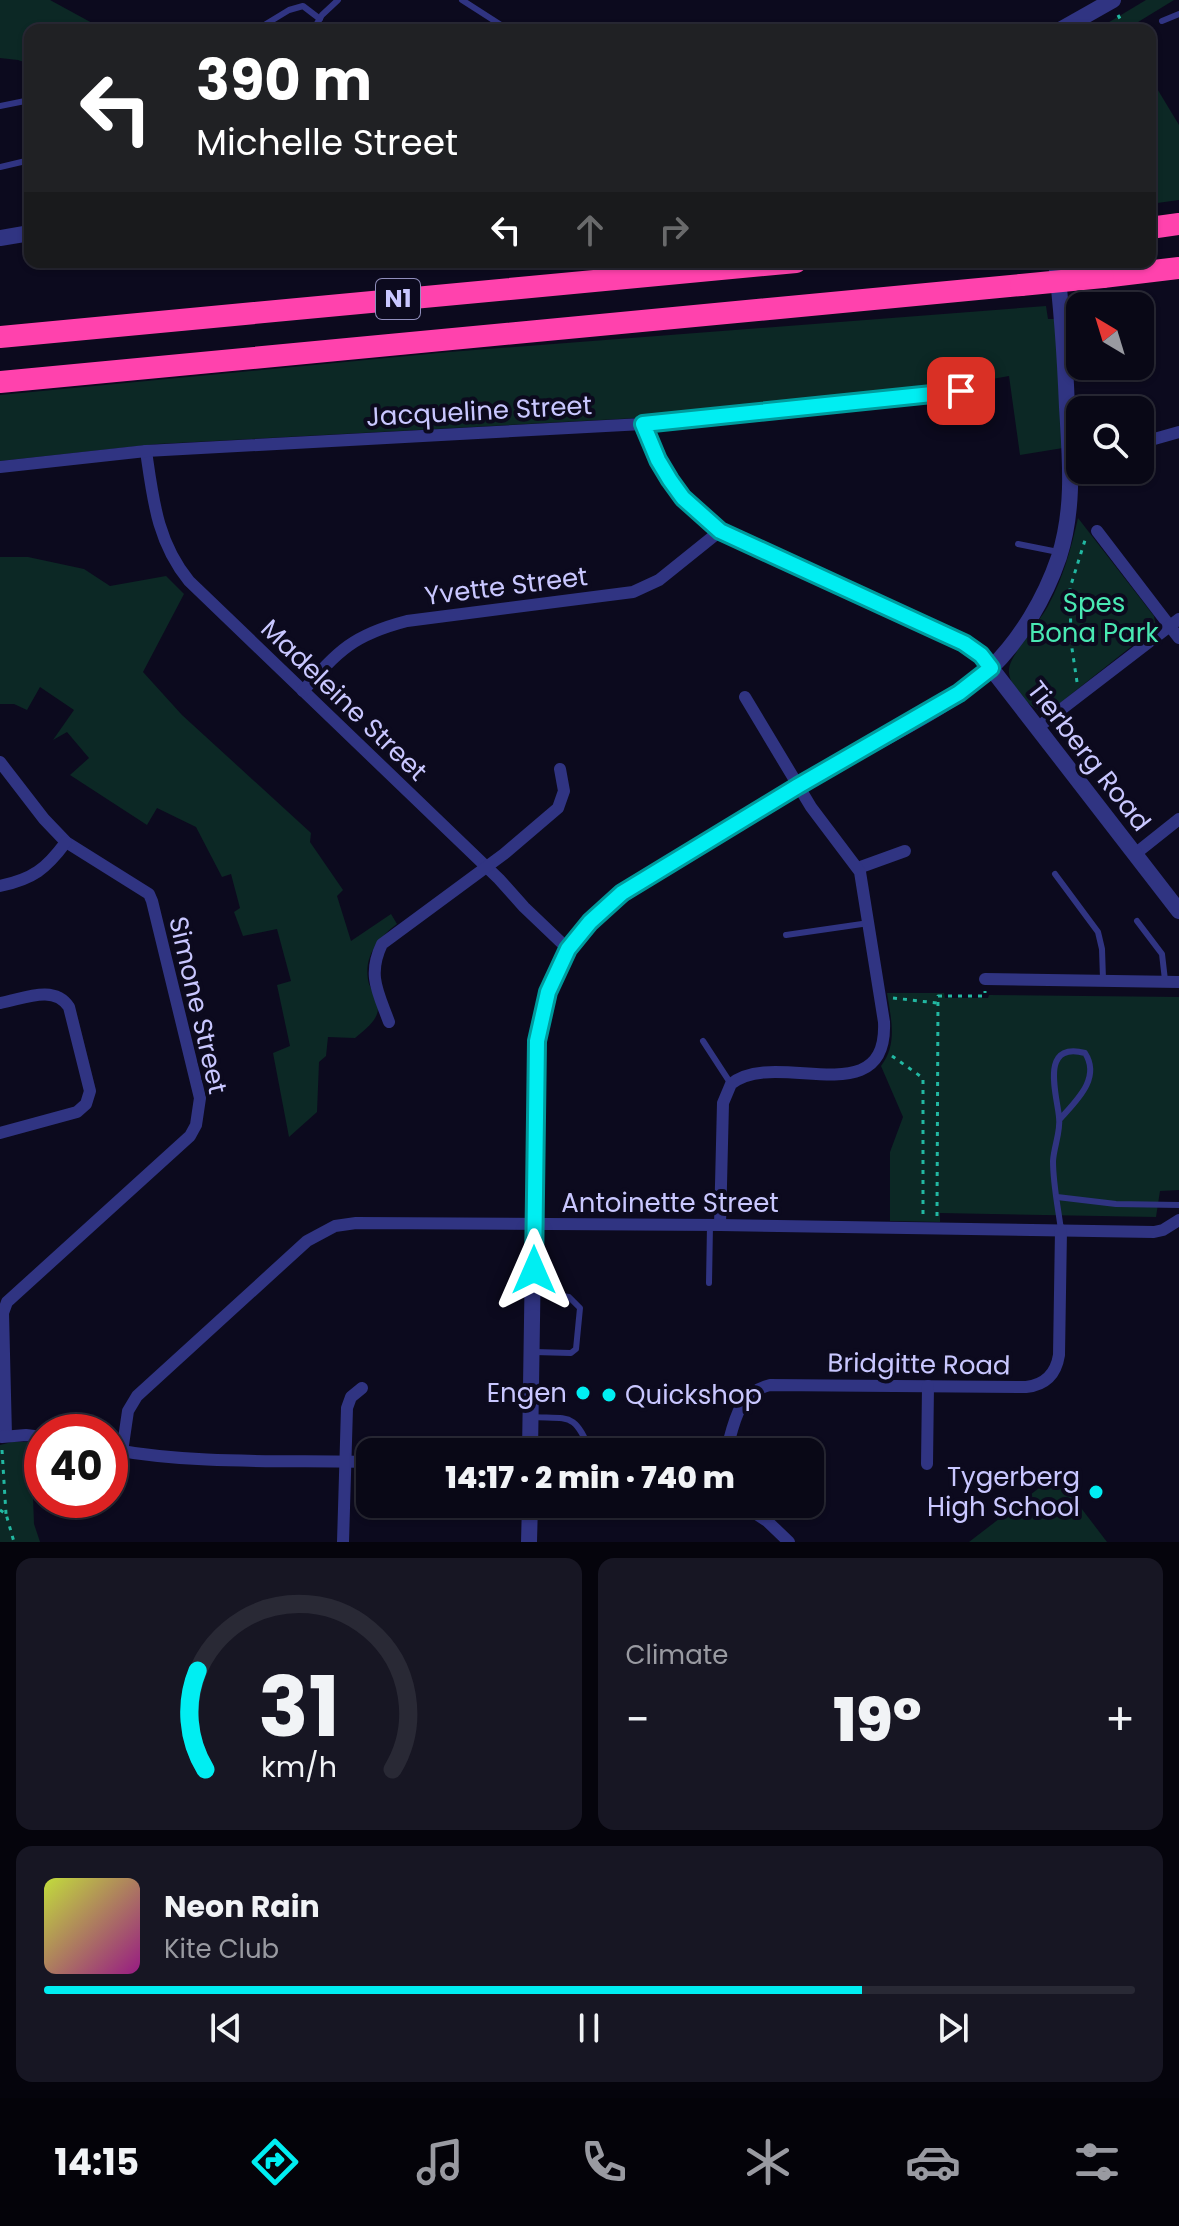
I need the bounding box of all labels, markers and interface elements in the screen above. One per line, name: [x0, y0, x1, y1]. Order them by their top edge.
text: 390 m: [196, 41, 372, 120]
icon: left: [64, 56, 168, 160]
text: Michelle Street: [196, 117, 458, 168]
icon: left: [484, 208, 528, 252]
icon: ahead: [568, 208, 612, 252]
icon: right: [652, 208, 696, 252]
road number: N1: [376, 279, 420, 319]
north arrow: [1066, 292, 1154, 380]
map controls: [1066, 292, 1154, 484]
pin: [927, 357, 995, 425]
icon: arrive: [939, 369, 983, 413]
street label: Jacqueline Street: [365, 387, 593, 435]
button: search: [1066, 396, 1154, 484]
street label: Yvette Street: [422, 558, 590, 614]
park label: Spes Bona Park: [1029, 585, 1159, 651]
street label: Madeleine Street: [253, 611, 435, 789]
street label: Tierberg Road: [1019, 673, 1159, 839]
street label: Simone Street: [160, 913, 236, 1097]
street label: Antoinette Street: [561, 1185, 779, 1221]
position arrow: [492, 1228, 576, 1312]
street label: Bridgitte Road: [827, 1344, 1011, 1384]
place label: Engen: [487, 1375, 567, 1411]
place label: Quickshop: [625, 1377, 762, 1413]
marker: Engen: [574, 1384, 592, 1402]
marker: Quickshop: [600, 1386, 618, 1404]
speed limit sign: 40: [24, 1414, 128, 1518]
text: 14:17 · 2 min · 740 m: [445, 1456, 735, 1499]
place label: Tygerberg High School: [927, 1459, 1080, 1525]
marker: Tygerberg High School: [1087, 1483, 1105, 1501]
text: Climate: [626, 1637, 728, 1673]
text: 31: [258, 1649, 340, 1765]
text: 19°: [833, 1678, 922, 1762]
text: −: [626, 1689, 650, 1750]
text: +: [1105, 1689, 1135, 1750]
text: km/h: [261, 1747, 337, 1787]
text: Neon Rain: [164, 1885, 320, 1928]
text: Kite Club: [164, 1931, 279, 1967]
icon: previous: [204, 2006, 248, 2050]
icon: pause: [567, 2006, 611, 2050]
icon: next: [931, 2006, 975, 2050]
icon: directions: [247, 2134, 303, 2190]
icon: music: [412, 2134, 468, 2190]
icon: phone: [576, 2134, 632, 2190]
icon: climate: [740, 2134, 796, 2190]
icon: car: [905, 2134, 961, 2190]
icon: filters: [1069, 2134, 1125, 2190]
text: 14:15: [54, 2137, 139, 2188]

